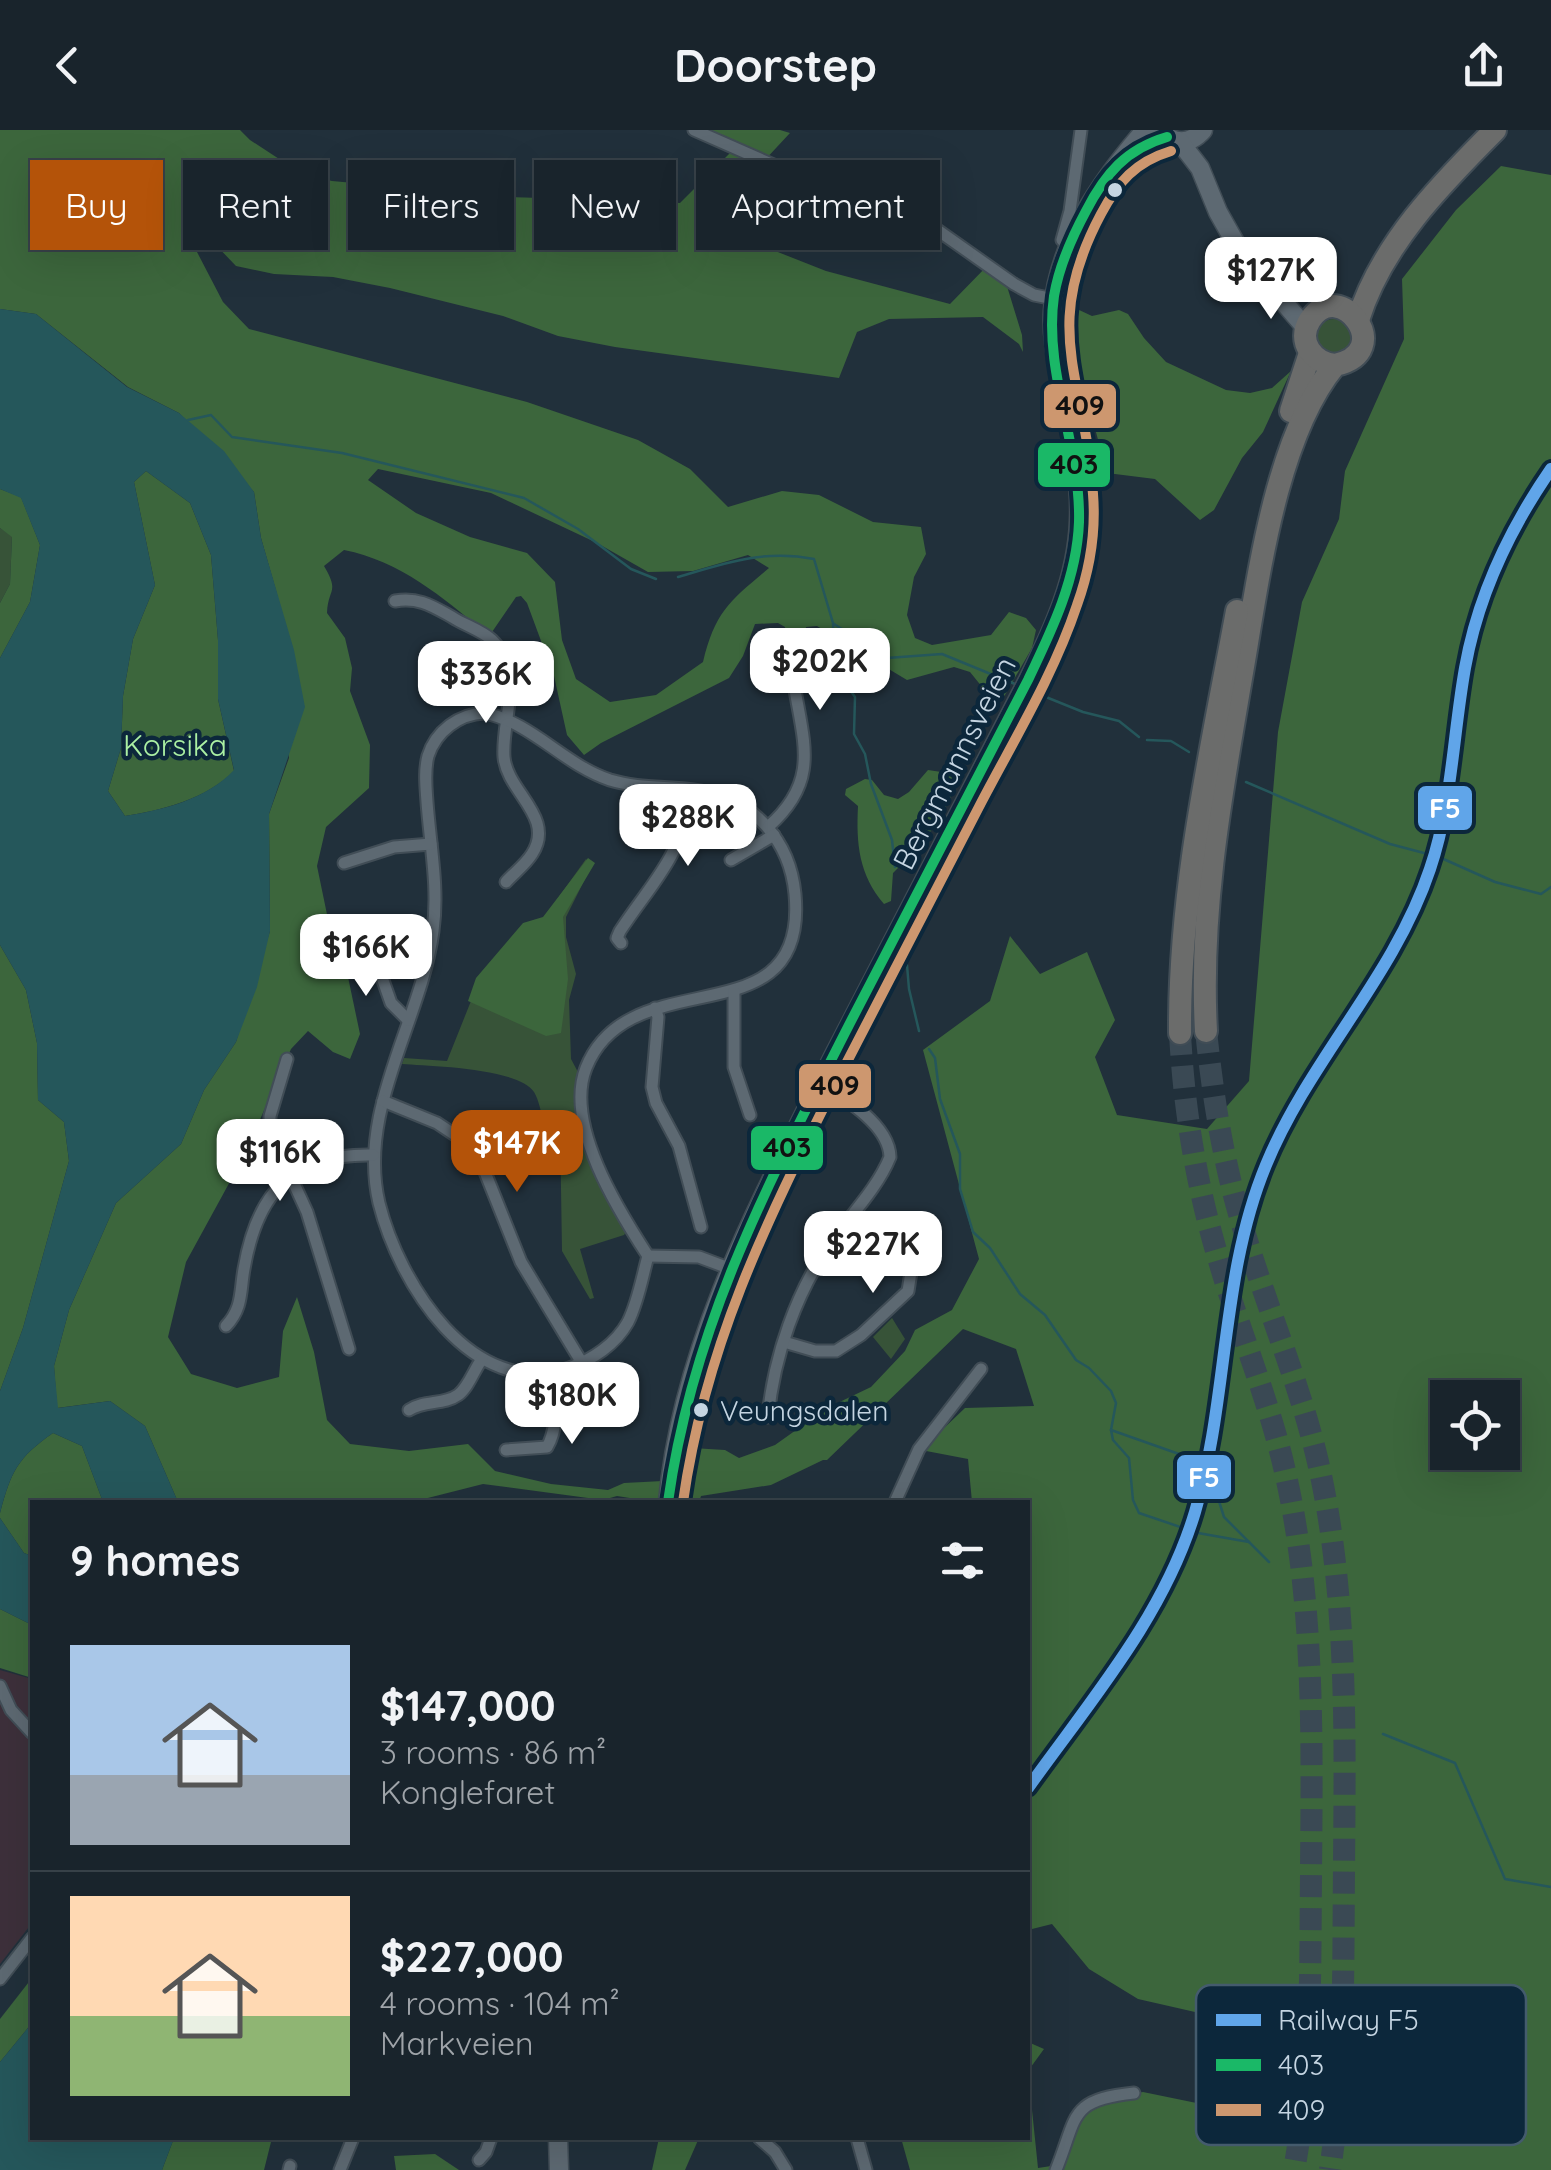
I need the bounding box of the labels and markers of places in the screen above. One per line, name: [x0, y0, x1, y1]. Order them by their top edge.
unlabelled marker: [1105, 180, 1125, 200]
pin: $127K: [1201, 237, 1341, 322]
pin: $202K: [750, 628, 890, 713]
pin: $336K: [416, 641, 556, 726]
pin: $288K: [618, 784, 758, 869]
pin: $166K: [296, 914, 436, 999]
pin: $147K: [447, 1110, 587, 1195]
pin: $116K: [210, 1119, 350, 1204]
pin: $227K: [803, 1211, 943, 1296]
pin: $180K: [502, 1362, 642, 1447]
place label: Veungsdalen: [720, 1393, 888, 1428]
marker: Veungsdalen: [691, 1400, 711, 1420]

